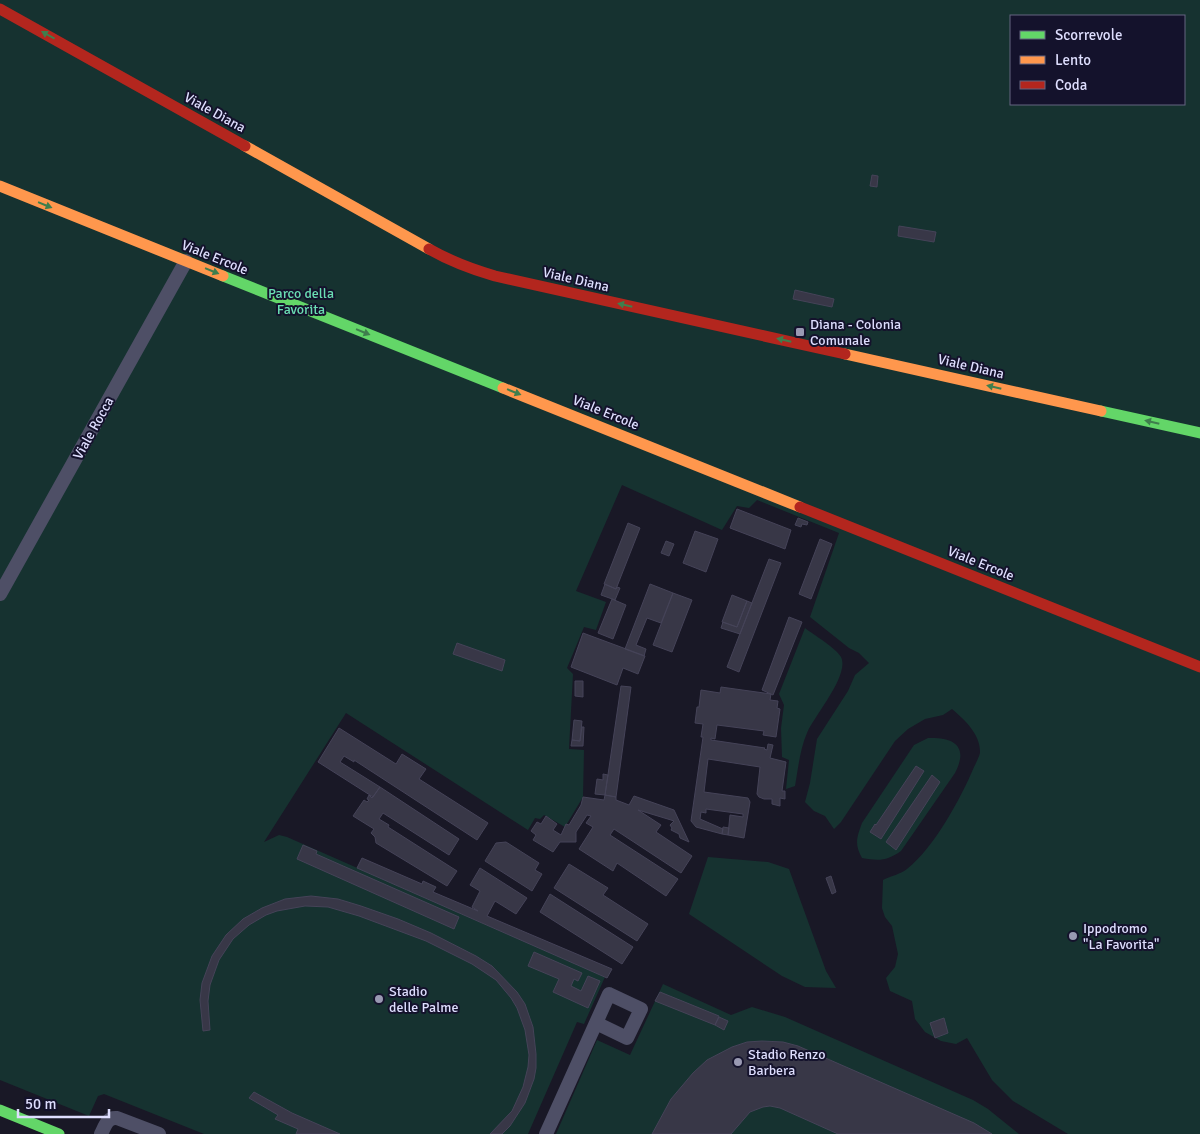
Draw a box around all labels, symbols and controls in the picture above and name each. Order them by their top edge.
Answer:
legend [1010,15,1185,105]
text: Scorrevole [1055,26,1122,44]
one-way arrow [40,31,55,39]
text: Lento [1055,51,1091,69]
text: Coda [1055,76,1087,94]
street label: Viale Diana [181,89,248,136]
one-way arrow [38,201,52,209]
street label: Viale Ercole [179,236,251,279]
street label: Viale Diana [541,264,611,295]
one-way arrow [205,268,219,276]
park label: Parco della Favorita [268,285,334,318]
one-way arrow [618,301,633,309]
place label: Diana - Colonia Comunale [810,316,901,349]
marker: Diana - Colonia Comunale [794,326,806,338]
one-way arrow [356,328,371,336]
one-way arrow [776,336,791,344]
street label: Viale Diana [936,351,1006,382]
one-way arrow [986,383,1001,391]
one-way arrow [507,388,522,396]
street label: Viale Ercole [570,391,642,434]
street label: Viale Rocca [69,394,118,462]
one-way arrow [1145,418,1160,426]
street label: Viale Ercole [945,542,1017,585]
place label: Ippodromo "La Favorita" [1083,920,1159,953]
marker: Ippodromo "La Favorita" [1067,930,1079,942]
place label: Stadio delle Palme [389,983,458,1016]
marker: Stadio delle Palme [373,993,385,1005]
place label: Stadio Renzo Barbera [748,1046,825,1079]
marker: Stadio Renzo Barbera [732,1056,744,1068]
scale bar [18,1086,109,1118]
text: 50 m [25,1095,56,1113]

